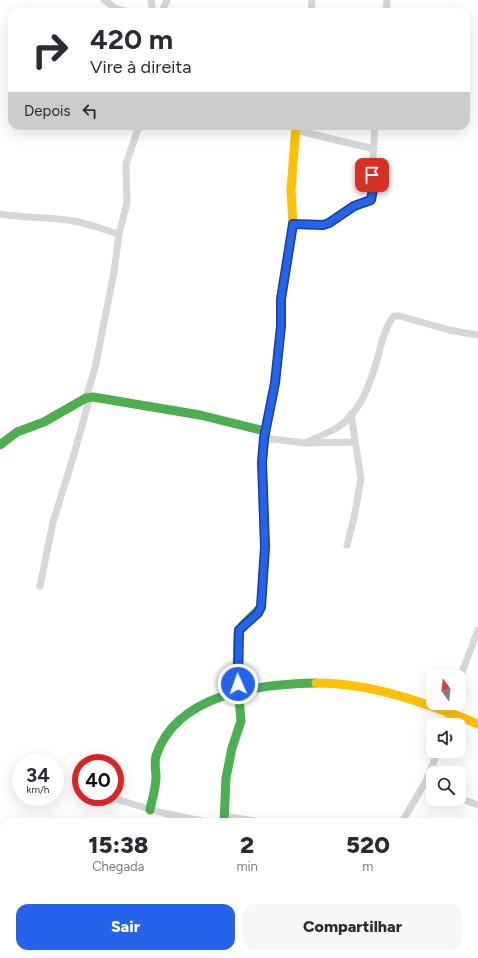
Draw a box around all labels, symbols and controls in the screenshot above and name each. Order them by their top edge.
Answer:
text: 420 m [90,22,173,56]
icon: right [24,24,76,76]
text: Vire à direita [90,56,191,78]
icon: left [79,100,101,122]
text: Depois [24,102,71,120]
pin [355,158,389,192]
icon: arrive [361,164,383,186]
position arrow [217,663,259,705]
north arrow [426,670,466,710]
map controls [426,670,466,806]
button: sound [426,718,466,758]
speed limit sign: 40 [72,754,124,806]
text: 34 [26,763,50,787]
button: search [426,766,466,806]
text: km/h [27,783,49,796]
text: 15:38 [88,830,148,859]
text: 2 [240,830,254,859]
text: 520 [346,830,390,859]
text: Chegada [92,859,144,874]
text: min [237,859,258,874]
text: m [362,859,373,874]
button: Sair [16,904,235,950]
button: Compartilhar [243,904,462,950]

